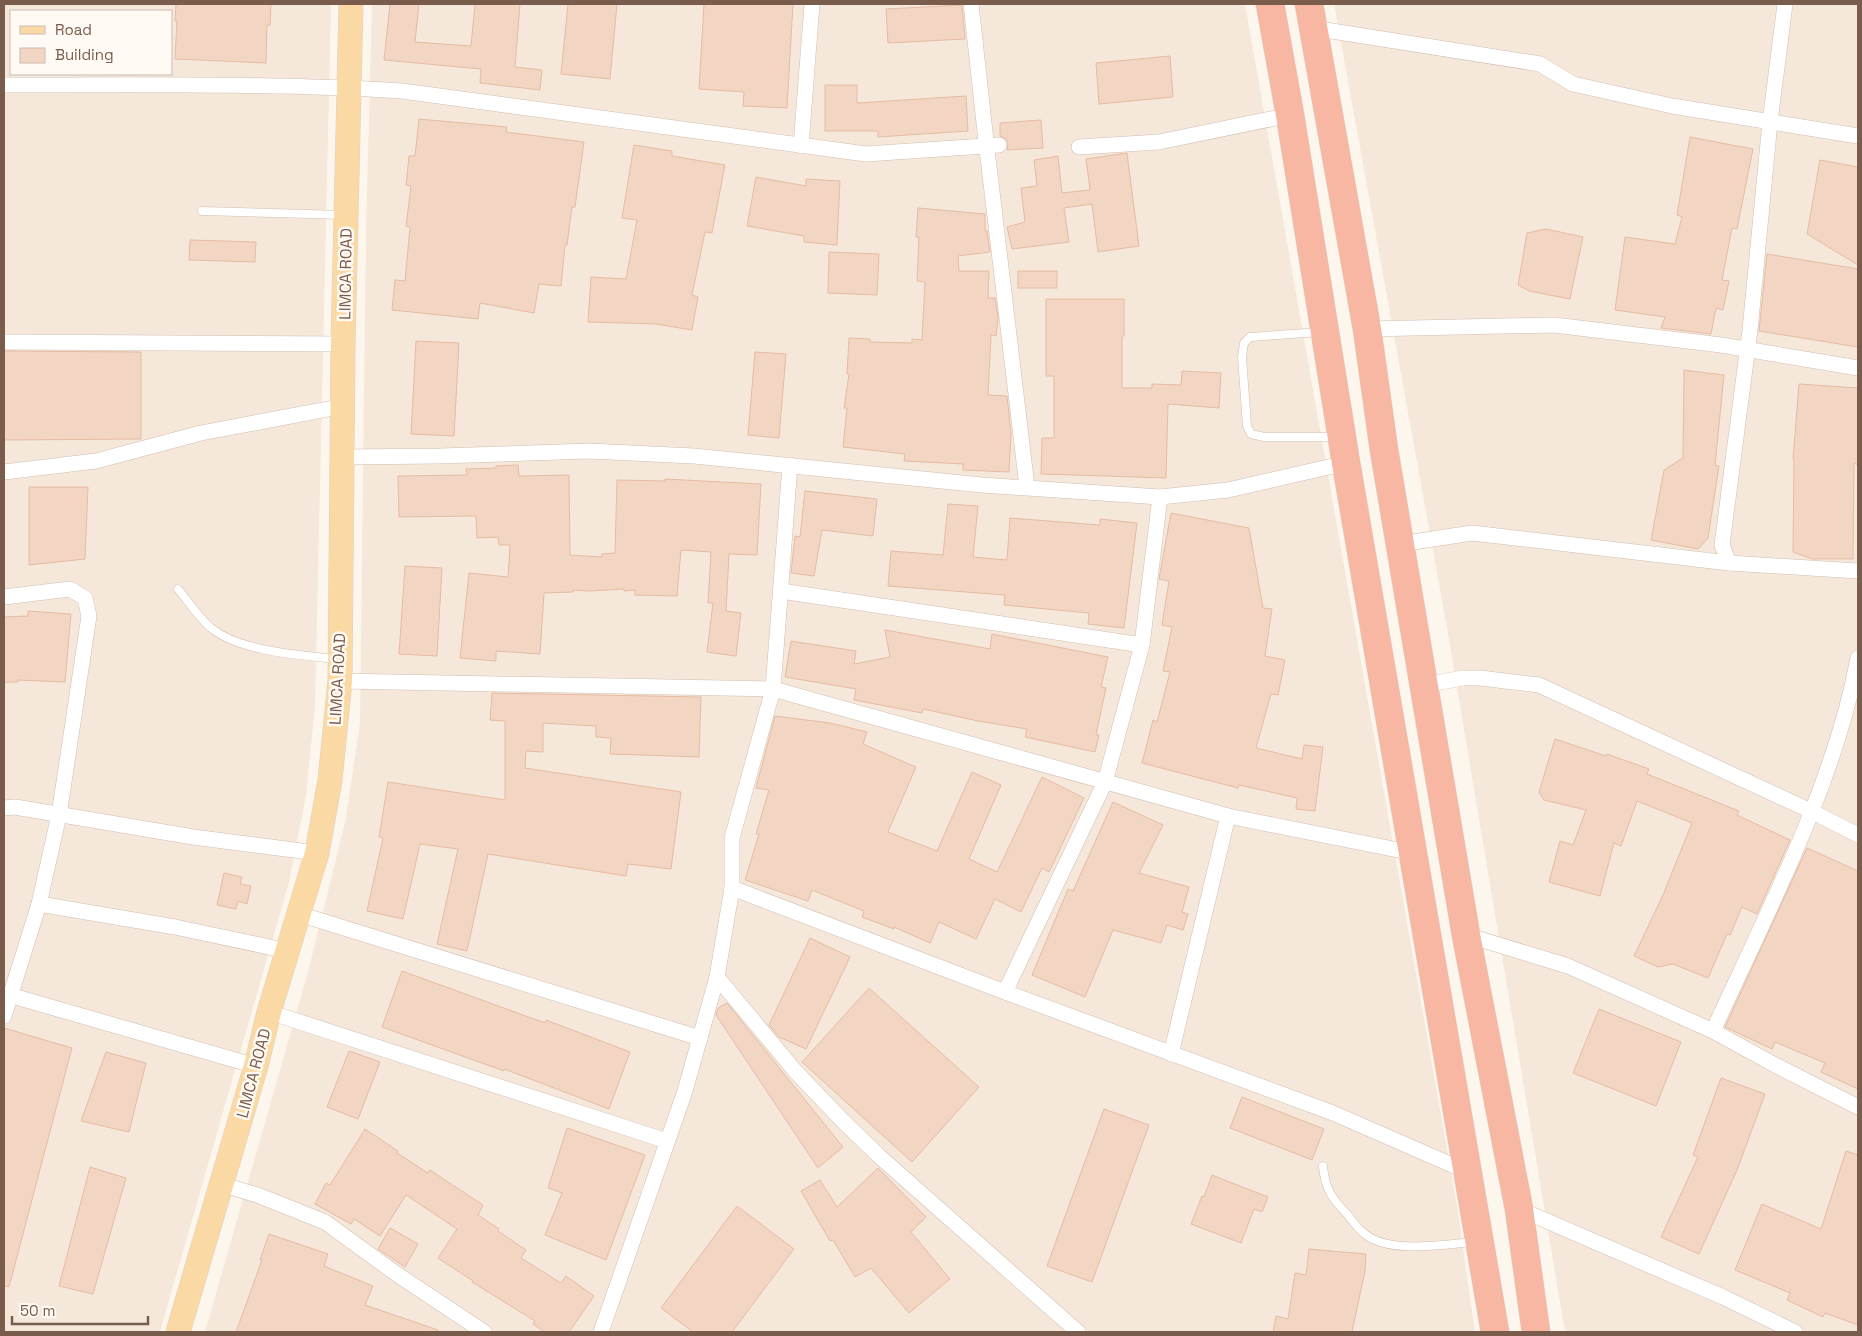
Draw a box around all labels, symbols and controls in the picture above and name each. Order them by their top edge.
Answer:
legend [10,10,172,75]
text: Road [55,20,92,39]
text: Building [55,45,114,64]
street label: LIMCA ROAD [334,228,357,320]
street label: LIMCA ROAD [325,633,350,725]
street label: LIMCA ROAD [231,1026,276,1120]
scale bar [12,1294,149,1326]
text: 50 m [20,1301,55,1320]

